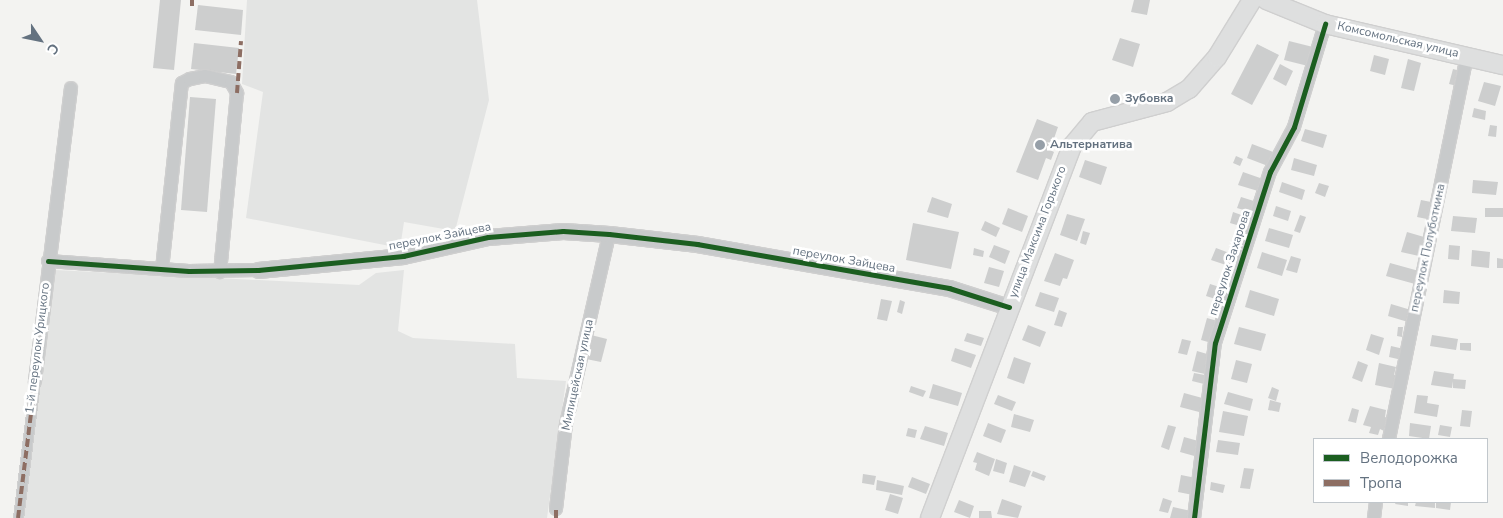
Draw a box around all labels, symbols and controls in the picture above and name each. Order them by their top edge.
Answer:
north arrow [15,15,65,65]
street label: Комсомольская улица [1336,19,1460,61]
text: С [42,39,63,58]
place label: Зубовка [1125,92,1174,106]
marker: Зубовка [1109,93,1121,105]
place label: Альтернатива [1050,138,1133,152]
marker: Альтернатива [1034,139,1046,151]
street label: улица Максима Горького [1006,164,1070,300]
street label: переулок Полуботкина [1407,183,1449,313]
street label: переулок Захарова [1206,208,1254,318]
street label: переулок Зайцева [388,220,492,254]
street label: переулок Зайцева [792,244,896,276]
street label: 1-й переулок Урицкого [23,282,53,414]
street label: Милицейская улица [559,318,597,432]
legend [1313,438,1488,503]
text: Велодорожка [1360,448,1458,468]
text: Тропа [1360,473,1402,493]

